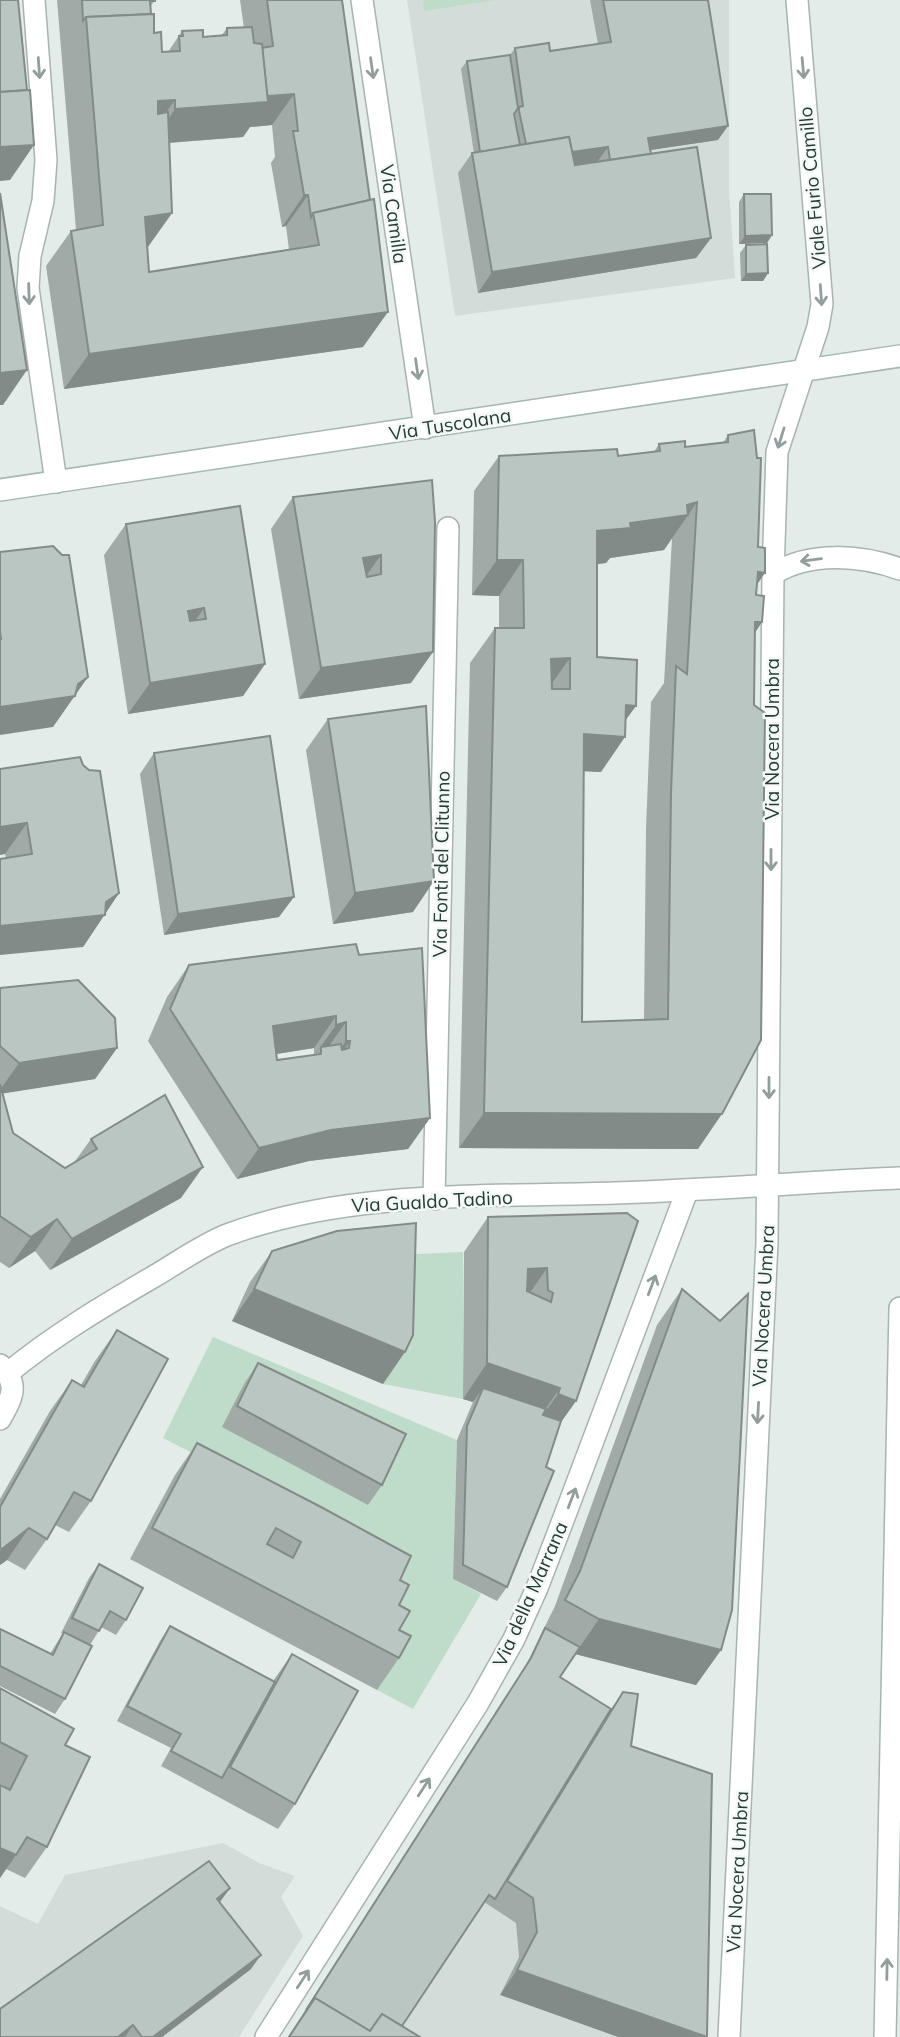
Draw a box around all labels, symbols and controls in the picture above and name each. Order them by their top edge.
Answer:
one-way arrow [33,56,46,79]
one-way arrow [366,56,379,78]
one-way arrow [796,56,809,79]
street label: Viale Furio Camillo [793,106,831,270]
street label: Via Camilla [375,163,413,265]
one-way arrow [22,282,35,305]
one-way arrow [815,283,828,306]
one-way arrow [410,357,423,380]
street label: Via Tuscolana [387,403,513,445]
one-way arrow [774,426,786,448]
one-way arrow [801,553,823,566]
street label: Via Nocera Umbra [760,658,784,820]
street label: Via Fonti del Clitunno [427,771,455,957]
one-way arrow [764,849,778,872]
one-way arrow [762,1076,776,1099]
street label: Via Gualdo Tadino [351,1185,513,1217]
street label: Via Nocera Umbra [747,1224,779,1388]
one-way arrow [646,1275,659,1297]
one-way arrow [752,1401,765,1424]
one-way arrow [567,1488,579,1510]
street label: Via della Marrana [487,1518,573,1670]
one-way arrow [417,1778,432,1797]
street label: Via Nocera Umbra [721,1790,753,1954]
one-way arrow [880,1958,894,1981]
one-way arrow [296,1970,310,1990]

